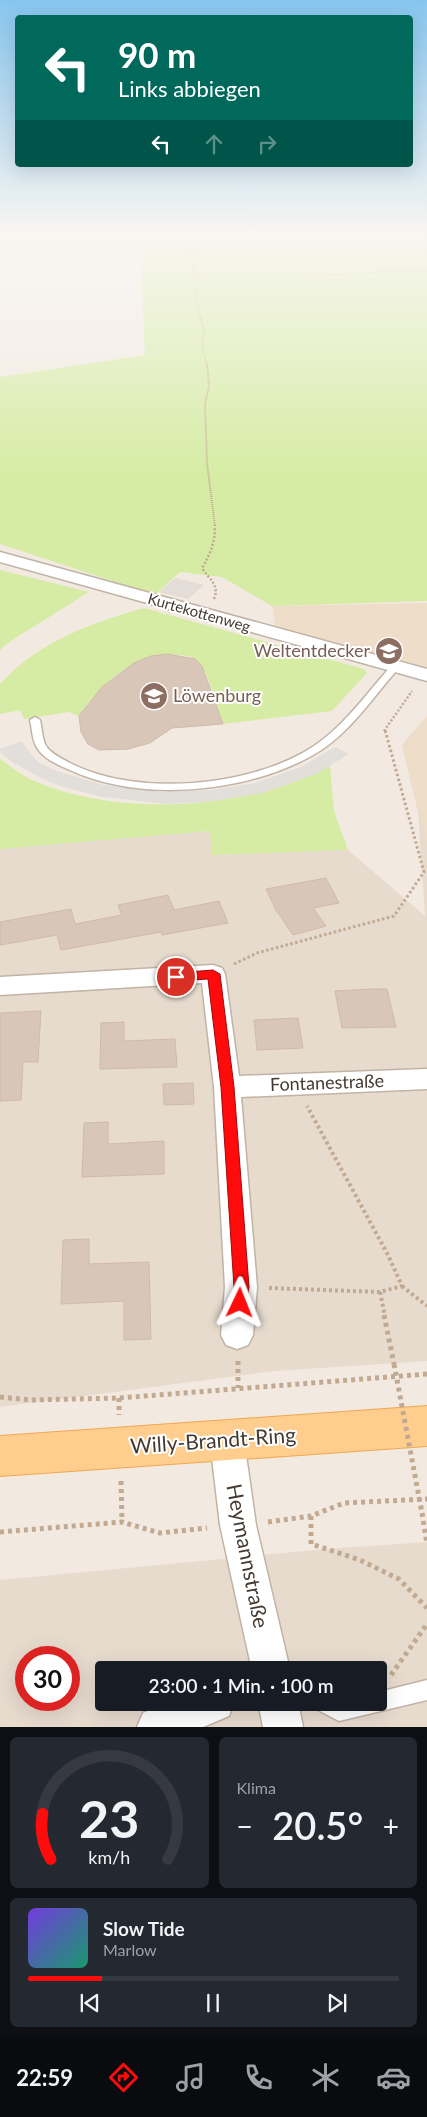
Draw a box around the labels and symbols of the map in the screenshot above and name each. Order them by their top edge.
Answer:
street label: Kurtekottenweg [146,589,253,635]
school or university icon: Weltentdecker [374,636,404,666]
place label: Weltentdecker [253,639,370,661]
school or university icon: Löwenburg [139,681,169,711]
place label: Löwenburg [173,684,261,706]
pin [155,956,197,998]
street label: Fontanestraße [270,1069,384,1095]
position arrow [213,1276,265,1328]
street label: Willy-Brandt-Ring [129,1421,297,1458]
street label: Heymannstraße [222,1482,275,1630]
speed limit sign: 30 [15,1646,80,1711]

